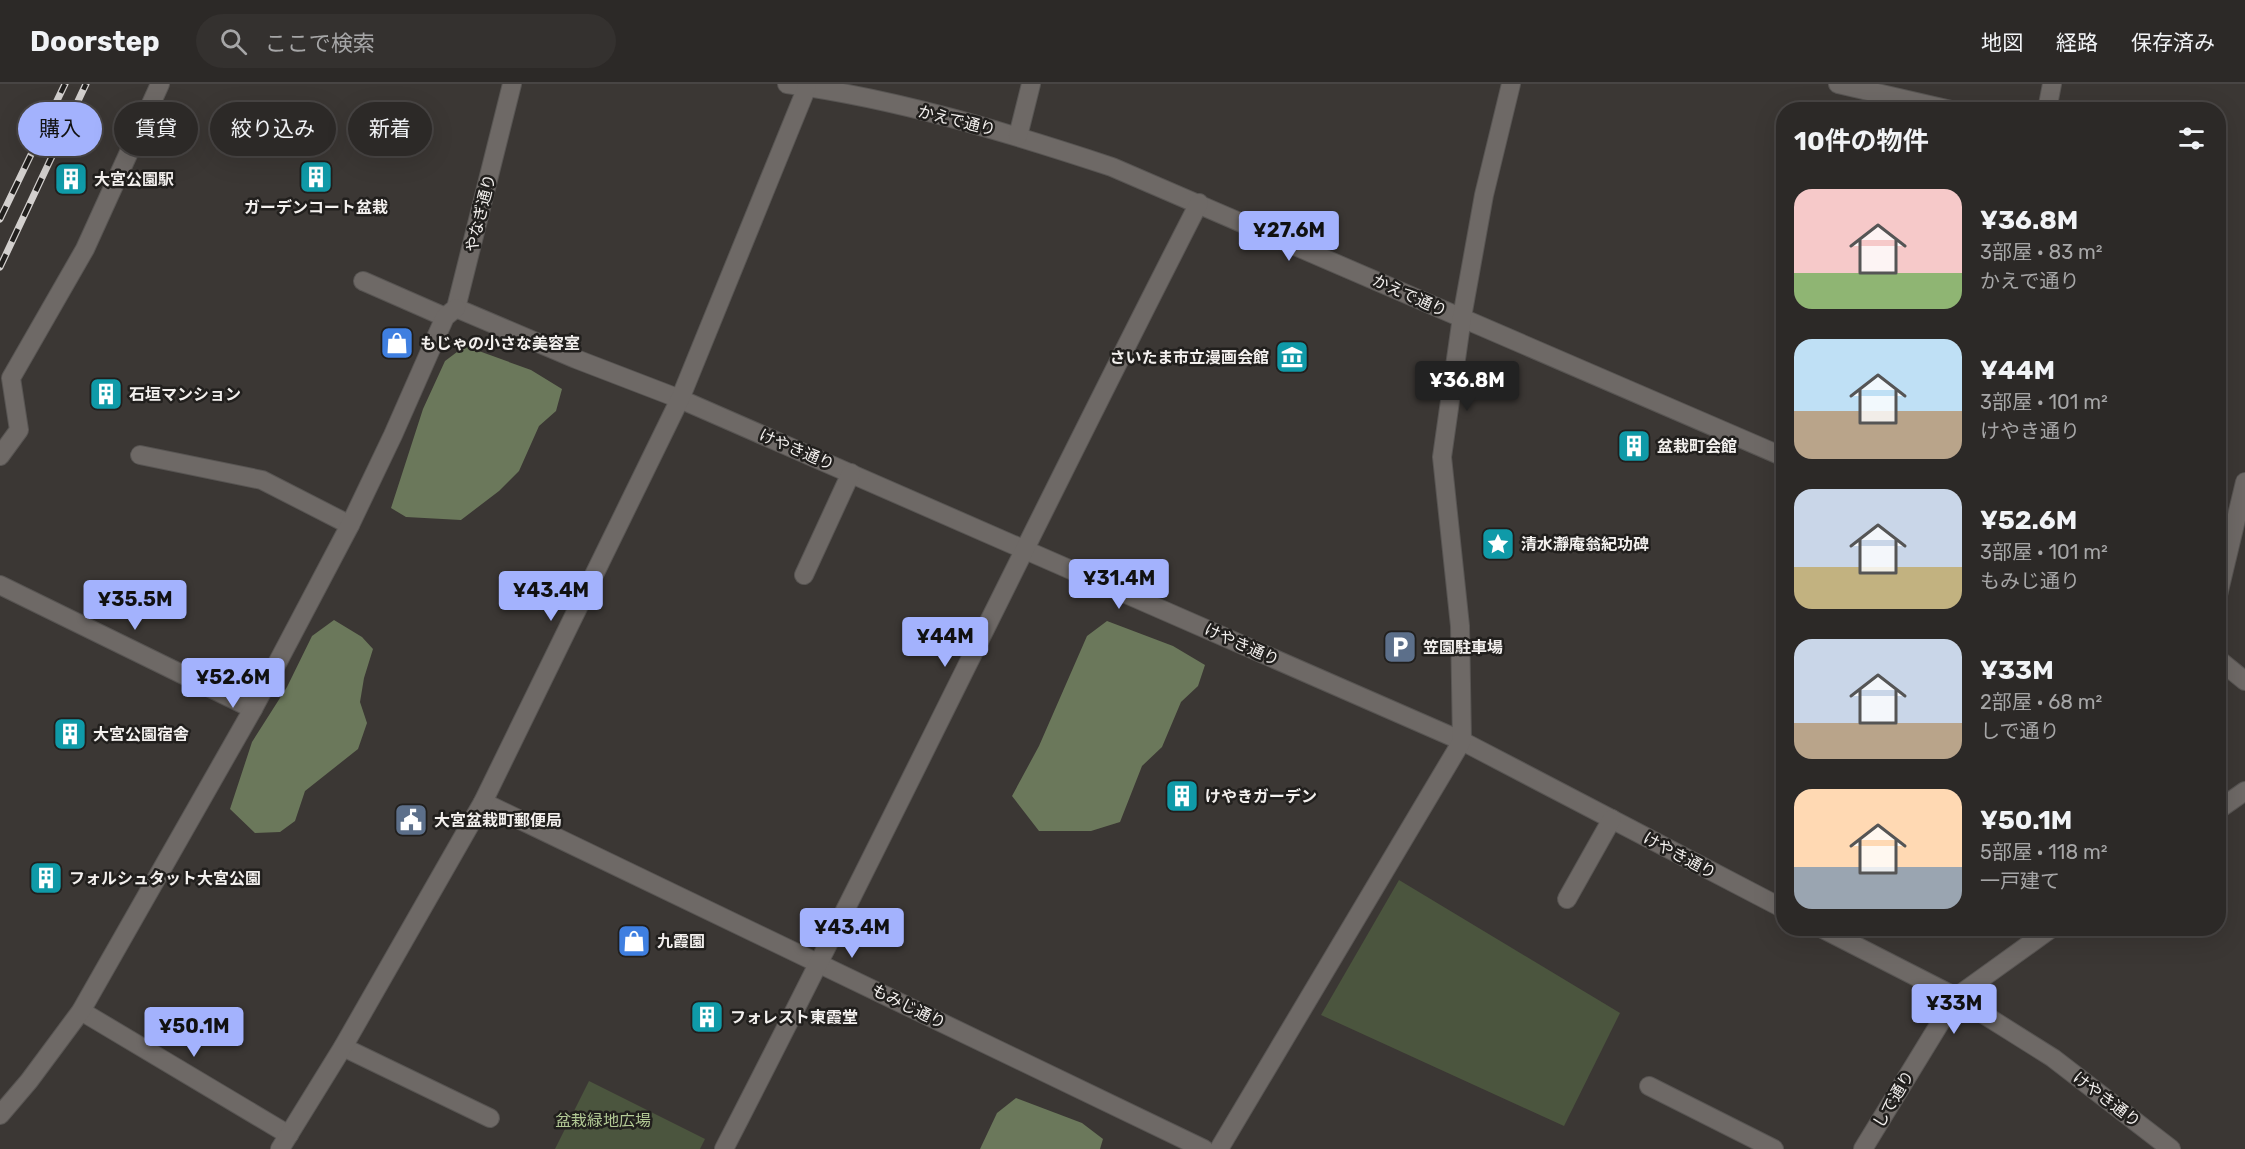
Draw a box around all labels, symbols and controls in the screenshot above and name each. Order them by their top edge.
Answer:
search box [196,14,616,68]
text: Doorstep [30,25,160,58]
icon: search [217,25,250,58]
text: ここで検索 [265,30,375,57]
text: 地図 [1981,30,2023,55]
text: 経路 [2056,30,2098,55]
text: 保存済み [2131,30,2215,55]
chip: 購入 [18,102,102,156]
chip: 賃貸 [114,102,198,156]
chip: 絞り込み [210,102,336,156]
chip: 新着 [348,102,432,156]
street label: かえで通り [916,102,998,139]
icon: filters [2175,122,2208,155]
text: 10件の物件 [1794,126,1929,157]
building icon: ガーデンコート盆栽 [298,159,334,195]
building icon: 大宮公園駅 [53,161,89,197]
place label: 大宮公園駅 [94,170,174,189]
street label: やなぎ通り [462,172,499,254]
place label: ガーデンコート盆栽 [244,198,388,217]
text: ¥36.8M [1980,205,2078,236]
pin: ¥27.6M [1240,211,1338,262]
icon: home [1842,213,1914,285]
text: ¥27.6M [1253,218,1325,242]
text: 3部屋 · 83 m² [1980,240,2103,264]
text: かえで通り [1980,269,2079,293]
street label: かえで通り [1370,271,1450,320]
shop icon: もじゃの小さな美容室 [379,325,415,361]
place label: もじゃの小さな美容室 [420,334,580,353]
museum icon: さいたま市立漫画会館 [1274,339,1310,375]
place label: さいたま市立漫画会館 [1109,348,1269,367]
text: ¥44M [1980,355,2055,386]
pin: ¥36.8M [1418,361,1516,412]
icon: home [1842,363,1914,435]
text: ¥36.8M [1429,368,1505,392]
building icon: 石垣マンション [88,376,124,412]
place label: 石垣マンション [129,385,241,404]
text: 3部屋 · 101 m² [1980,390,2108,414]
text: けやき通り [1980,419,2080,443]
street label: けやき通り [756,425,837,474]
building icon: 盆栽町会館 [1616,428,1652,464]
place label: 盆栽町会館 [1657,437,1737,456]
text: ¥52.6M [1980,505,2077,536]
icon: home [1842,513,1914,585]
place icon: 清水瀞庵翁紀功碑 [1480,526,1516,562]
place label: 清水瀞庵翁紀功碑 [1521,535,1649,554]
text: 3部屋 · 101 m² [1980,540,2108,564]
pin: ¥31.4M [1070,559,1168,610]
text: ¥31.4M [1083,566,1155,590]
text: もみじ通り [1980,569,2080,593]
pin: ¥43.4M [502,571,600,622]
text: ¥43.4M [513,578,589,602]
pin: ¥35.5M [86,580,184,631]
text: ¥35.5M [98,587,172,611]
pin: ¥44M [909,617,981,668]
street label: けやき通り [1201,620,1282,669]
text: ¥44M [916,624,974,648]
parking icon: 笠園駐車場 [1382,629,1418,665]
place label: 笠園駐車場 [1423,638,1503,657]
text: ¥33M [1980,655,2054,686]
pin: ¥52.6M [184,658,282,709]
icon: home [1842,663,1914,735]
text: ¥52.6M [196,665,270,689]
text: 2部屋 · 68 m² [1980,690,2102,714]
building icon: 大宮公園宿舎 [52,716,88,752]
text: しで通り [1980,719,2059,743]
place label: 大宮公園宿舎 [93,725,189,744]
building icon: けやきガーデン [1164,778,1200,814]
place label: けやきガーデン [1205,787,1317,806]
public building icon: 大宮盆栽町郵便局 [393,802,429,838]
text: ¥50.1M [1980,805,2072,836]
place label: 大宮盆栽町郵便局 [434,811,562,830]
icon: home [1842,813,1914,885]
street label: けやき通り [1640,828,1720,883]
text: 5部屋 · 118 m² [1980,840,2108,864]
building icon: フォルシュタット大宮公園 [28,860,64,896]
place label: フォルシュタット大宮公園 [69,869,261,888]
text: 一戸建て [1980,869,2060,893]
pin: ¥43.4M [803,908,901,959]
text: ¥43.4M [814,915,890,939]
shop icon: 九霞園 [616,923,652,959]
place label: 九霞園 [657,932,705,951]
street label: もみじ通り [869,980,949,1033]
pin: ¥33M [1918,984,1990,1035]
text: ¥33M [1926,991,1982,1015]
building icon: フォレスト東霞堂 [689,999,725,1035]
pin: ¥50.1M [145,1007,243,1058]
place label: フォレスト東霞堂 [730,1008,858,1027]
text: ¥50.1M [158,1014,230,1038]
street label: しで通り [1869,1067,1918,1131]
street label: けやき通り [2069,1068,2144,1131]
park label: 盆栽緑地広場 [555,1111,651,1130]

